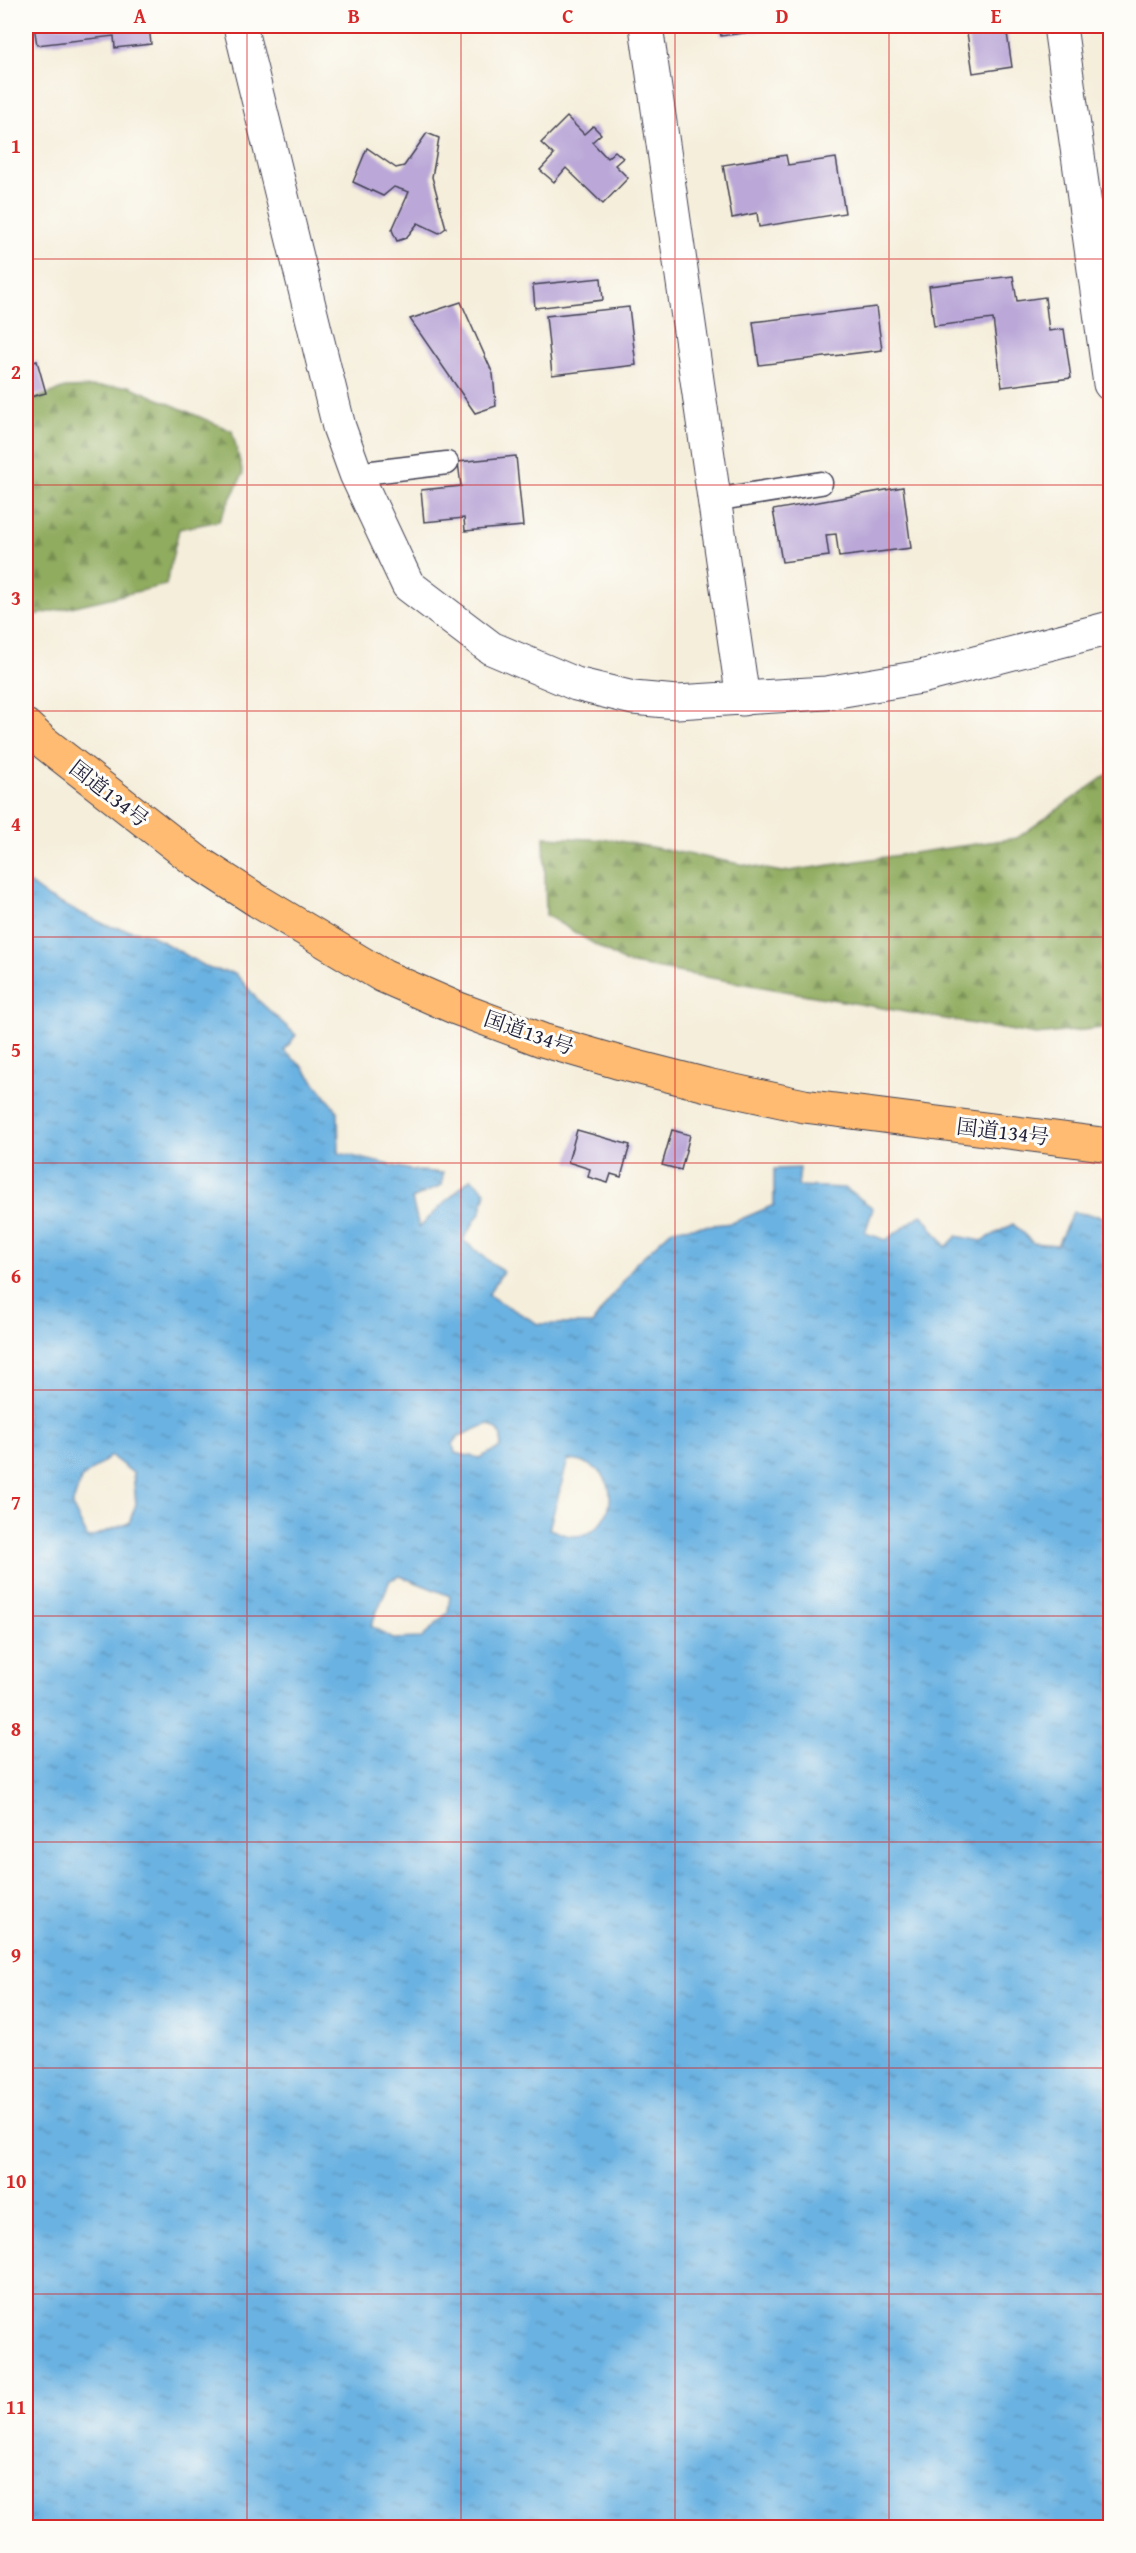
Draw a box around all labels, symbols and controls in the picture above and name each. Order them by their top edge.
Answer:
text: A [134,1,147,30]
text: B [348,1,360,30]
text: C [562,1,574,30]
text: D [775,1,789,30]
text: E [991,1,1002,30]
text: 1 [11,131,21,160]
text: 2 [11,357,21,386]
text: 3 [11,583,21,612]
street label: 国道134号 [63,753,156,835]
text: 4 [11,809,21,838]
street label: 国道134号 [480,1003,578,1062]
text: 5 [11,1035,21,1064]
street label: 国道134号 [955,1110,1051,1153]
text: 6 [11,1261,21,1290]
text: 7 [11,1487,21,1516]
text: 8 [11,1714,21,1743]
text: 9 [11,1940,21,1969]
text: 10 [6,2166,26,2195]
text: 11 [6,2392,26,2421]

